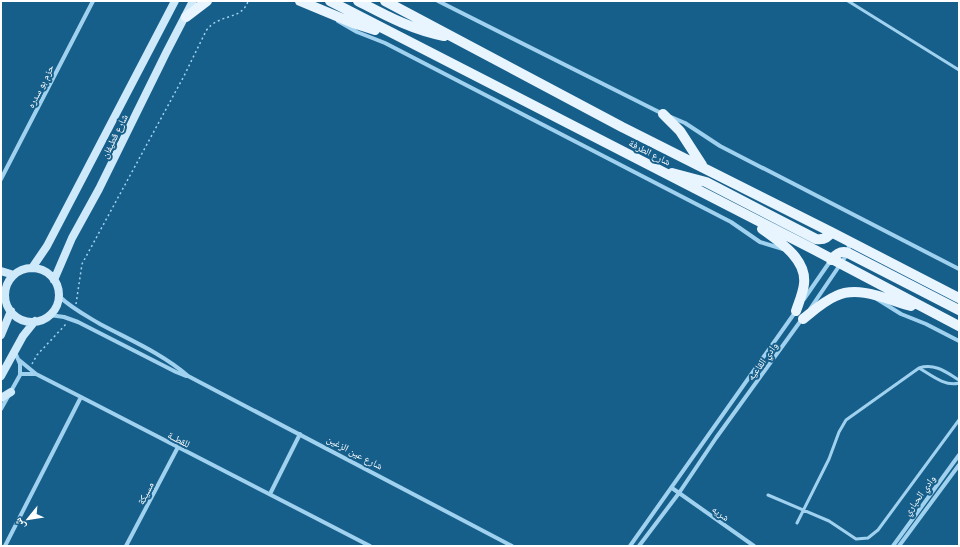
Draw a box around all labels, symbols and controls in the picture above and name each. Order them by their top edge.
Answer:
street label: حزم بو سدره [24,62,58,111]
street label: شارع قطيفان [98,112,131,161]
street label: شارع الطرفة [627,136,673,169]
street label: وادي القاعيه [744,339,782,384]
street label: للقطــة [165,428,192,451]
street label: شارع عين الزغين [325,432,385,473]
street label: وادي الحباري [900,472,940,519]
street label: مسيكة [134,479,157,507]
north arrow [8,499,48,539]
street label: شريه [709,503,732,524]
text: ش [11,515,29,532]

